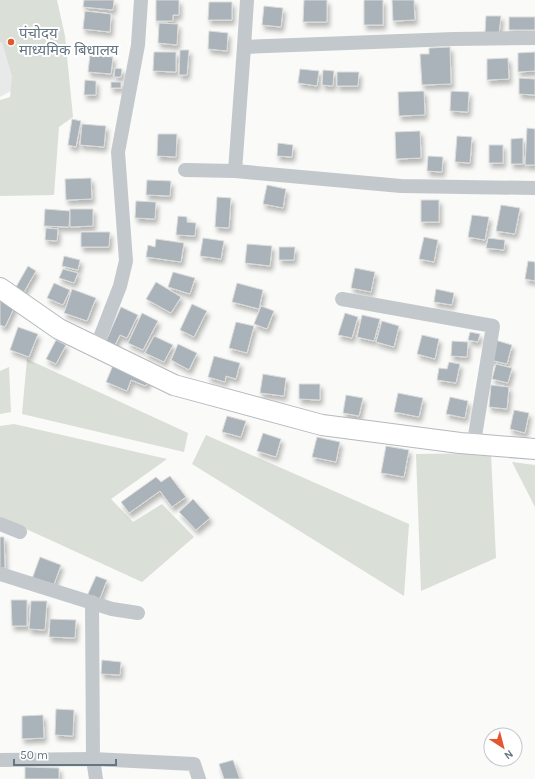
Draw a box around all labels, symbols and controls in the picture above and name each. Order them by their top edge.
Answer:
place label: पंचोदय माध्यमिक बिधालय [19,24,119,59]
marker: पंचोदय माध्यमिक बिधालय [6,37,16,47]
north arrow [483,727,523,767]
scale bar [14,741,116,767]
text: N [502,747,516,762]
text: 50 m [20,748,48,762]

